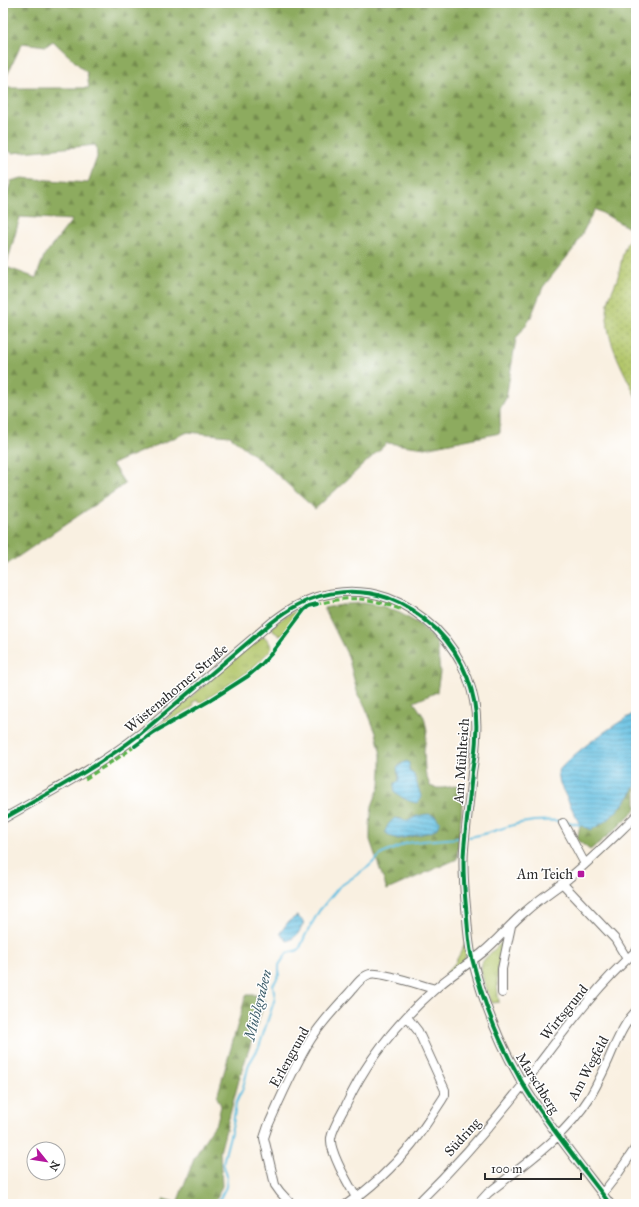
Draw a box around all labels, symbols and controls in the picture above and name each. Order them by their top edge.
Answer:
street label: Wüstenahorner Straße [121,640,231,736]
street label: Am Mühlteich [450,717,473,805]
place label: Am Teich [516,866,573,883]
marker: Am Teich [576,869,586,879]
water label: Mühlgraben [240,968,276,1044]
street label: Wirtsgrund [537,981,592,1043]
street label: Erlengrund [266,1024,313,1090]
street label: Am Wegfeld [564,1033,612,1104]
street label: Marschberg [512,1050,563,1117]
street label: Südring [441,1114,484,1160]
north arrow [26,1141,66,1181]
scale bar [485,1155,581,1181]
text: N [46,1158,62,1174]
text: 100 m [491,1162,522,1176]

